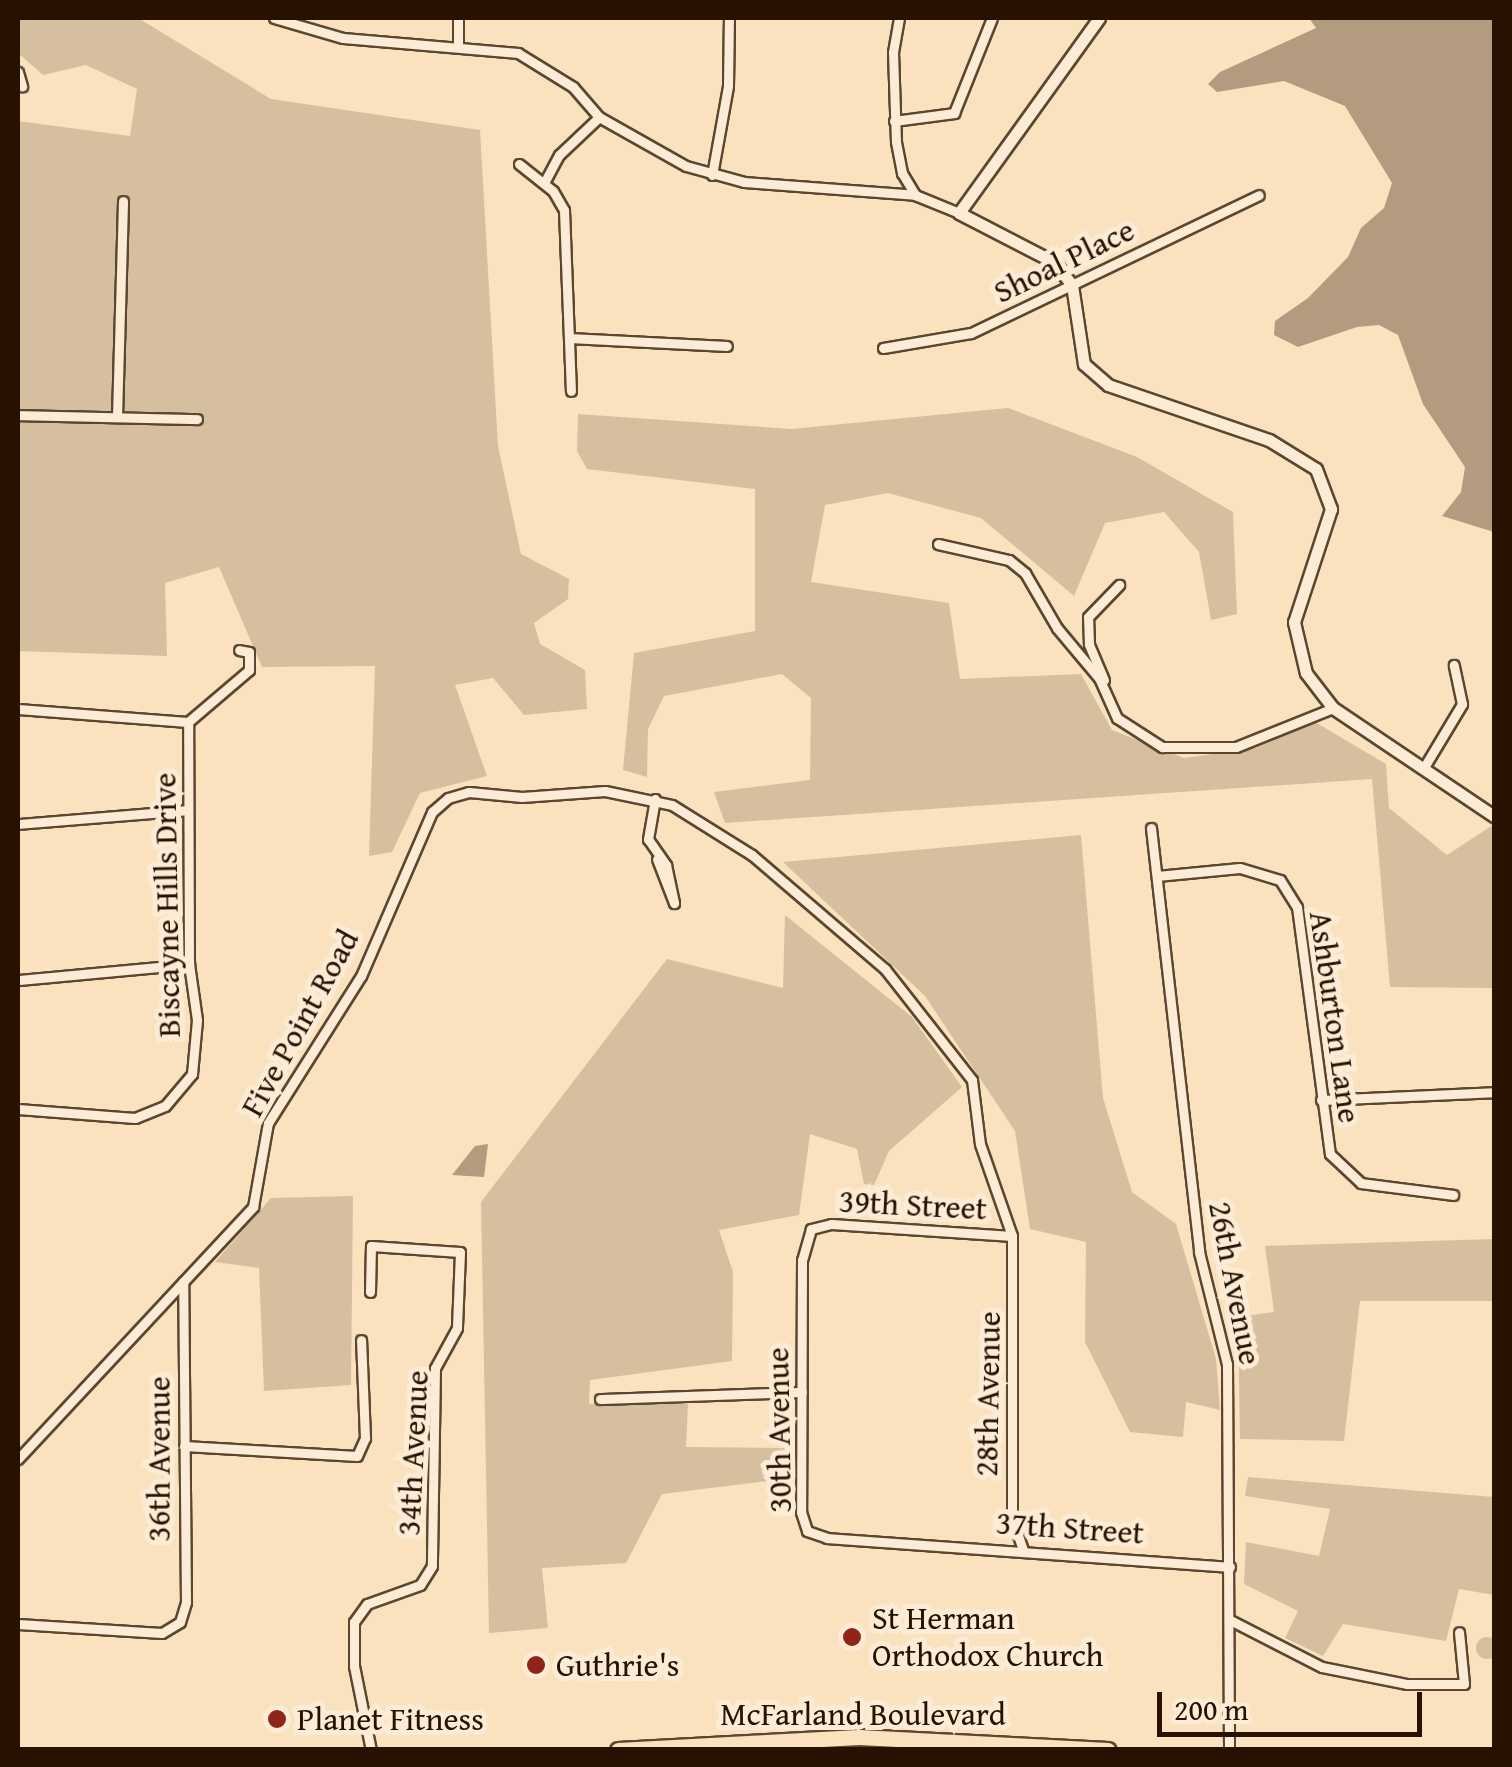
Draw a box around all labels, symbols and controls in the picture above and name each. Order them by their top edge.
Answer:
street label: Shoal Place [987,211,1141,311]
street label: Biscayne Hills Drive [145,772,189,1038]
street label: Ashburton Lane [1301,909,1369,1125]
street label: Five Point Road [233,923,367,1123]
street label: 39th Street [838,1182,988,1228]
street label: 26th Avenue [1200,1198,1270,1368]
street label: 28th Avenue [967,1311,1009,1477]
street label: 30th Avenue [758,1347,800,1513]
street label: 34th Avenue [389,1369,437,1537]
street label: 36th Avenue [140,1376,178,1542]
street label: 37th Street [995,1504,1145,1552]
place label: St Herman Orthodox Church [872,1600,1103,1675]
marker: St Herman Orthodox Church [841,1626,863,1648]
place label: Guthrie's [556,1646,680,1684]
marker: Guthrie's [525,1654,547,1676]
scale bar [1162,1672,1427,1734]
text: 200 m [1174,1687,1248,1731]
street label: McFarland Boulevard [720,1695,1006,1733]
place label: Planet Fitness [297,1700,484,1738]
marker: Planet Fitness [266,1708,288,1730]

